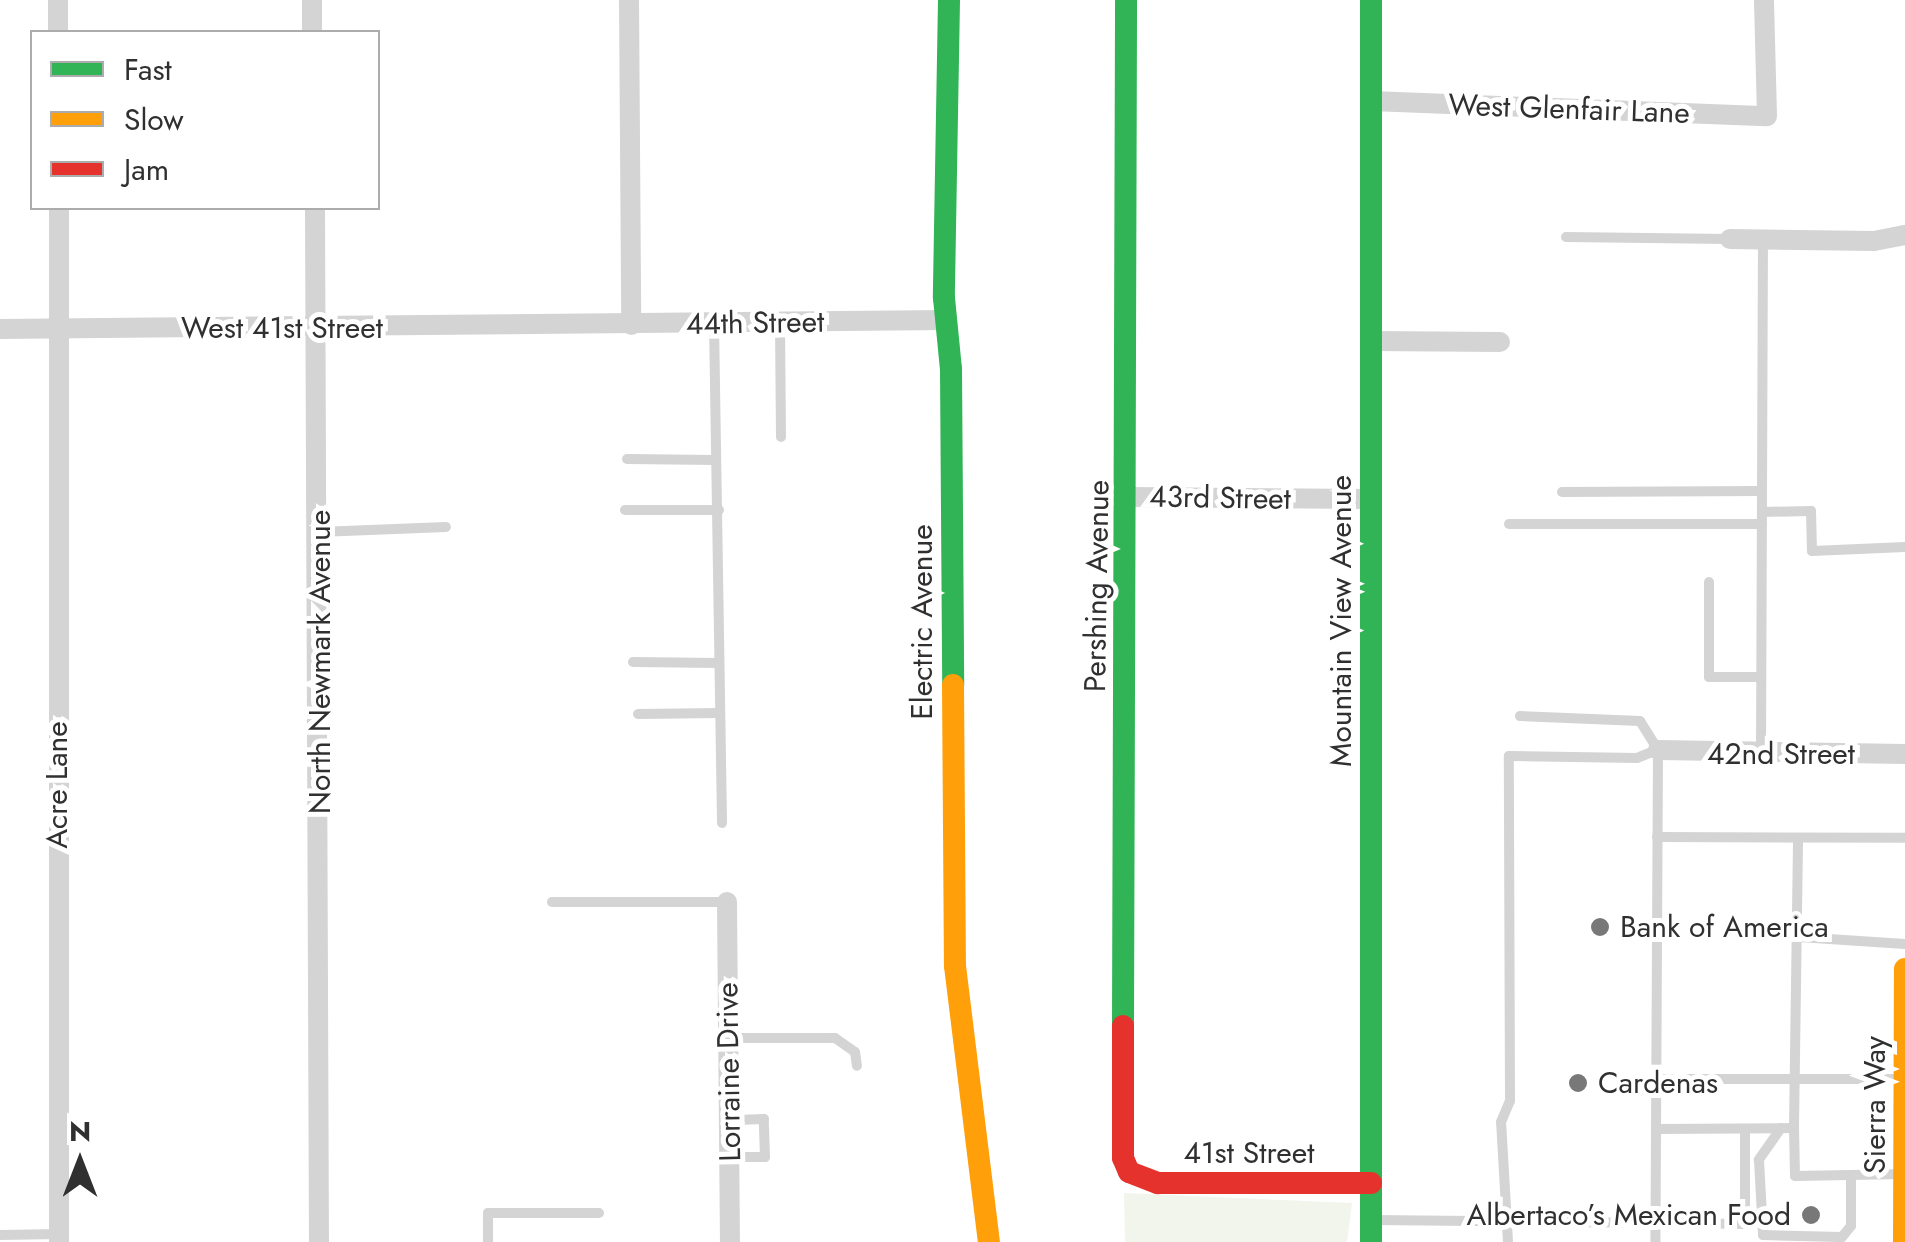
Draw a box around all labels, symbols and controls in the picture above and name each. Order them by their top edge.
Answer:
legend [30,30,380,210]
text: Fast [124,48,172,91]
street label: West Glenfair Lane [1448,87,1690,131]
text: Slow [124,98,184,141]
text: Jam [124,148,169,191]
street label: 44th Street [685,304,825,342]
street label: West 41st Street [181,310,383,346]
street label: Mountain View Avenue [1323,475,1359,767]
street label: 43rd Street [1149,479,1291,517]
street label: Pershing Avenue [1077,480,1117,692]
street label: North Newmark Avenue [302,510,338,814]
street label: Electric Avenue [904,524,940,720]
street label: Acre Lane [39,721,75,849]
street label: 42nd Street [1707,736,1855,772]
place label: Bank of America [1620,909,1829,945]
marker: Bank of America [1589,916,1611,938]
street label: Lorraine Drive [709,982,749,1162]
street label: Sierra Way [1857,1036,1893,1174]
place label: Cardenas [1598,1065,1718,1101]
marker: Cardenas [1567,1072,1589,1094]
text: N [69,1111,91,1152]
north arrow [30,1112,130,1212]
street label: 41st Street [1184,1135,1314,1171]
place label: Albertaco’s Mexican Food [1466,1197,1791,1233]
marker: Albertaco’s Mexican Food [1800,1204,1822,1226]

